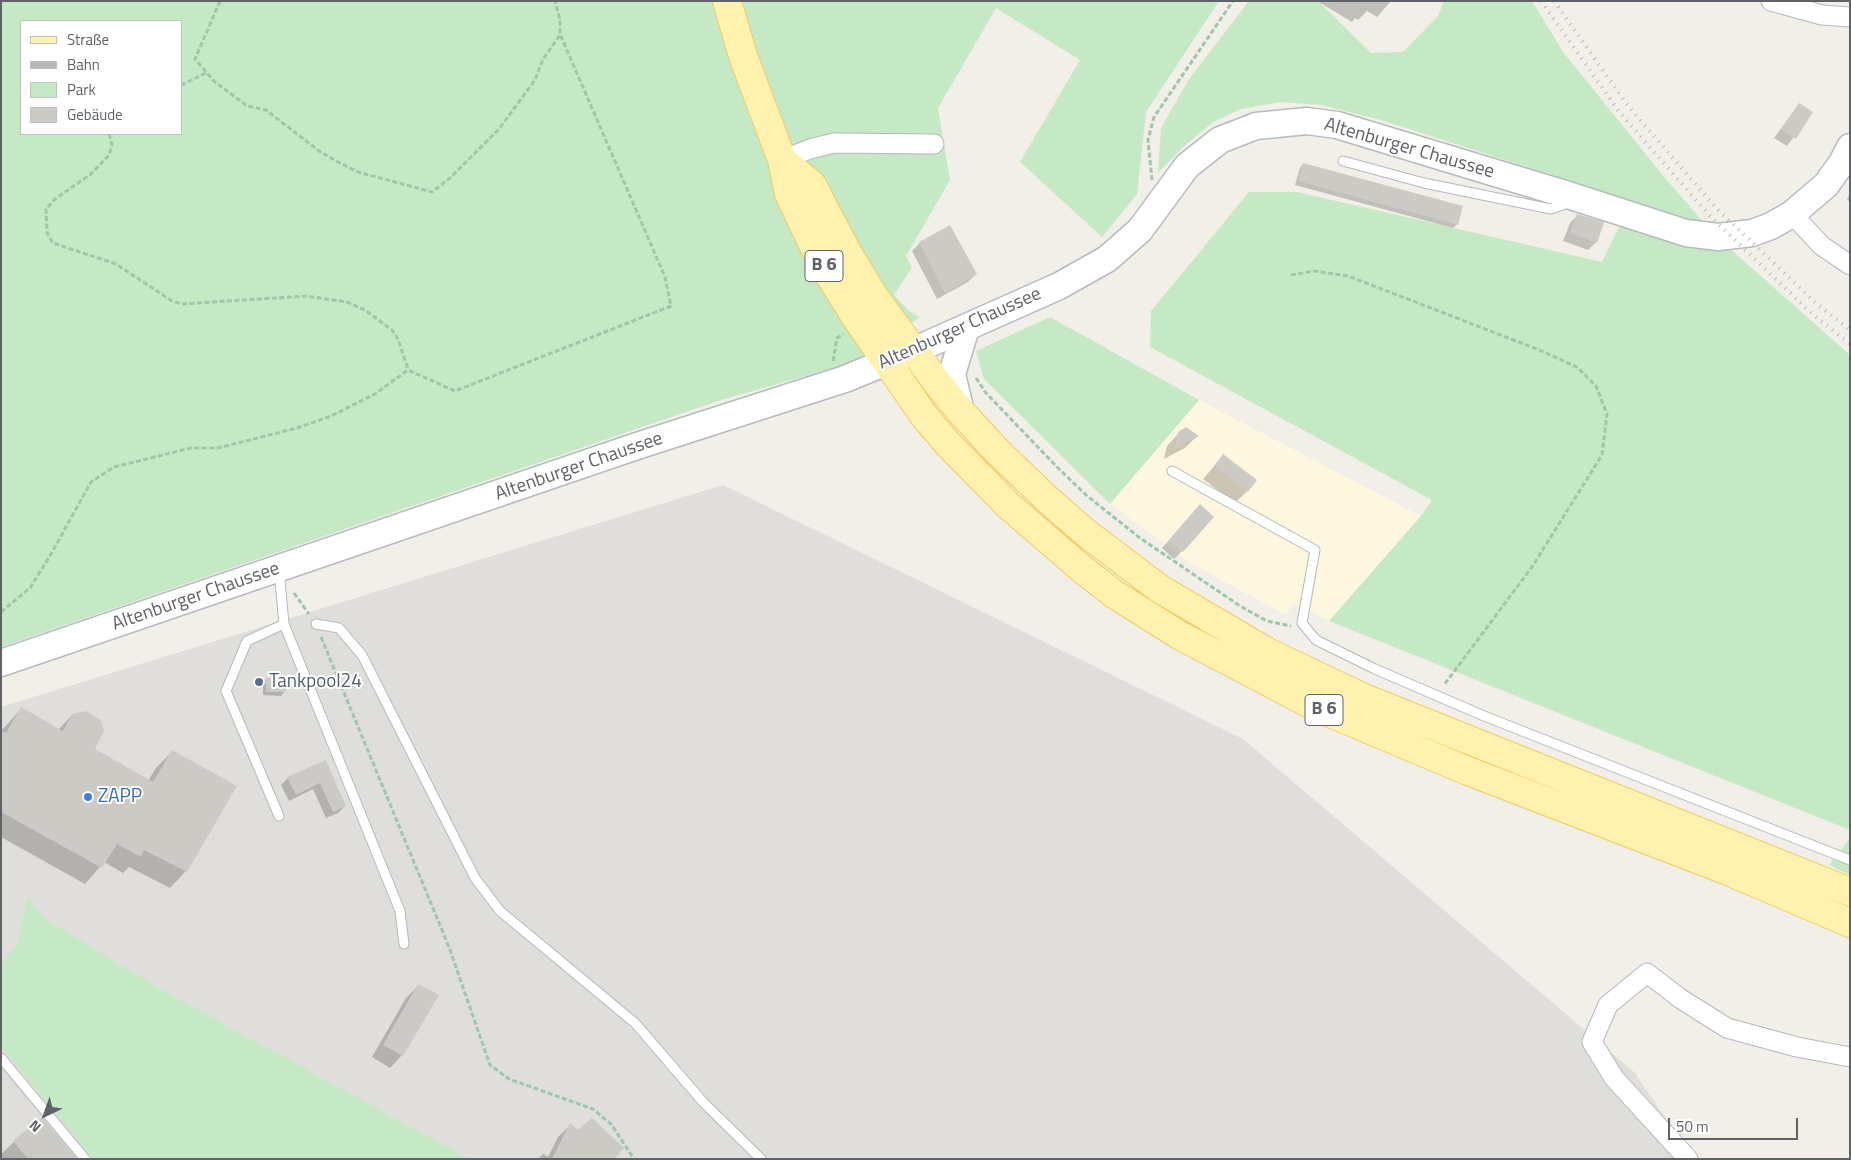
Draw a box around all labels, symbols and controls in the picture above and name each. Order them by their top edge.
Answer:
legend [20,20,182,135]
text: Straße [67,28,109,51]
text: Bahn [67,53,100,76]
text: Park [67,78,96,101]
text: Gebäude [67,103,123,126]
street label: Altenburger Chaussee [1321,114,1497,184]
road number: B 6 [805,250,843,282]
street label: Altenburger Chaussee [875,283,1045,375]
street label: Altenburger Chaussee [492,428,666,506]
street label: Altenburger Chaussee [109,558,283,636]
place label: Tankpool24 [269,671,362,693]
marker: Tankpool24 [253,676,265,688]
road number: B 6 [1305,694,1343,726]
place label: ZAPP [98,786,142,808]
marker: ZAPP [82,791,94,803]
north arrow [20,1090,70,1140]
scale bar [1671,1108,1801,1140]
text: N [24,1115,45,1138]
text: 50 m [1676,1115,1709,1138]

